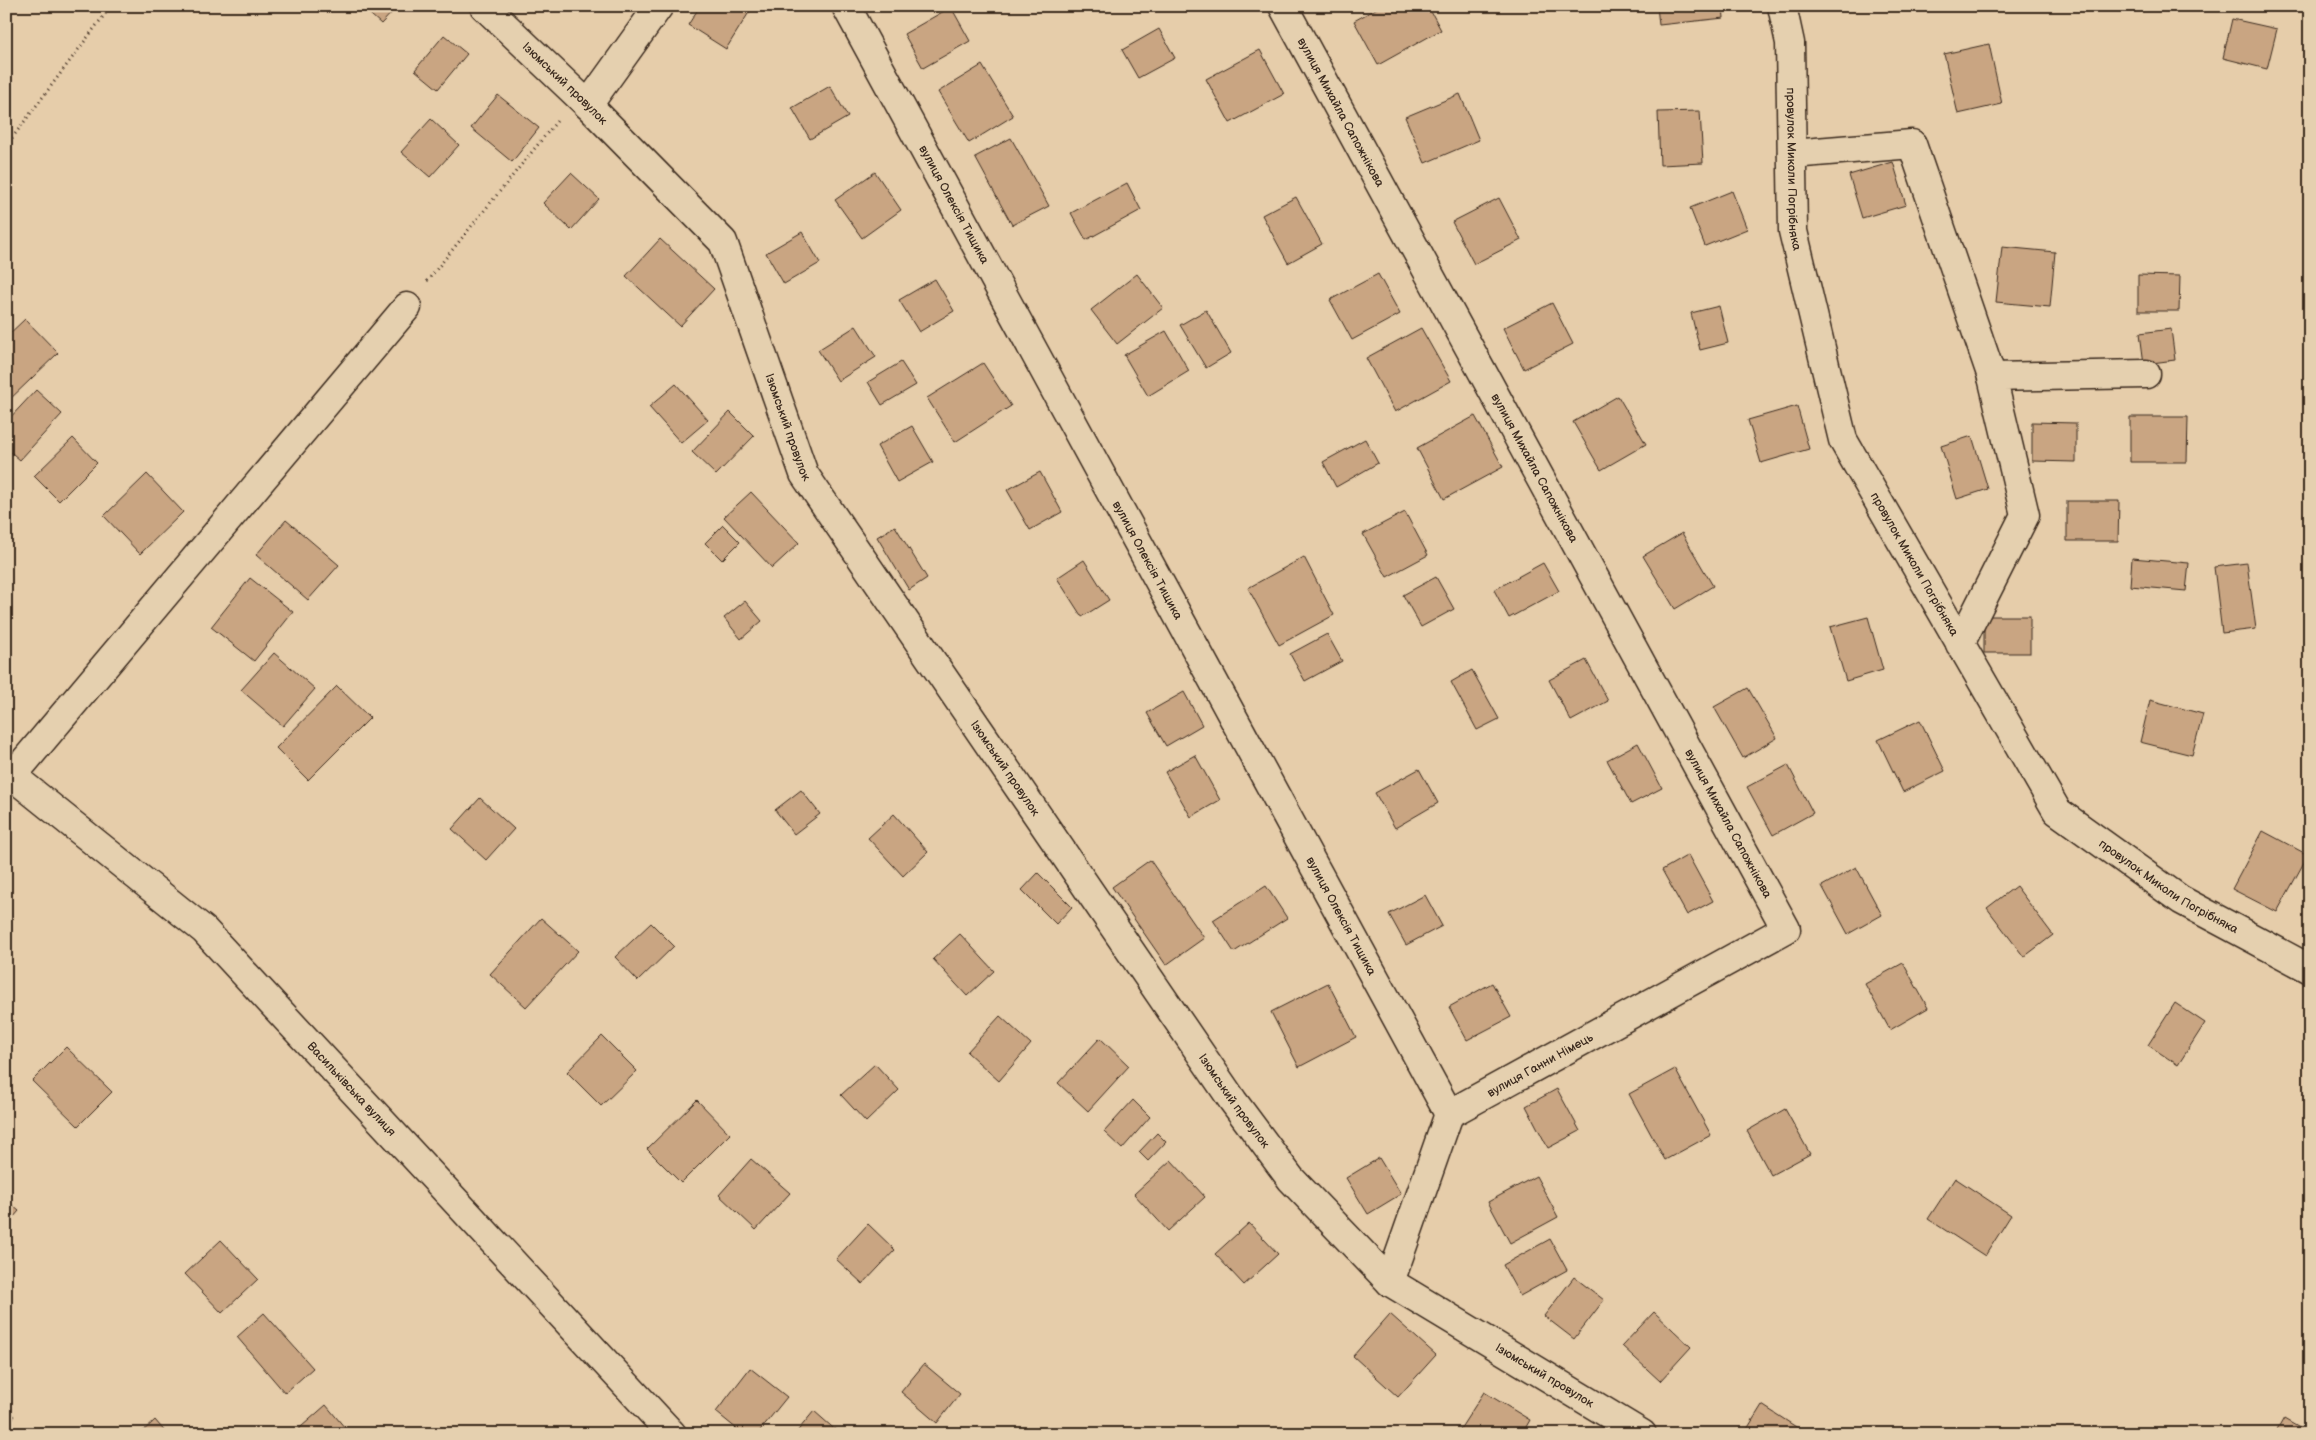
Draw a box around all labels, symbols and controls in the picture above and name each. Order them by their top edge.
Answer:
street label: вулиця Михайла Сапожнікова [1294,35,1387,190]
street label: Ізюмський провулок [519,39,611,129]
street label: провулок Миколи Погрібняка [1783,87,1804,252]
street label: вулиця Олексія Тищика [915,143,992,267]
street label: Ізюмський провулок [762,372,814,484]
street label: вулиця Михайла Сапожнікова [1488,391,1581,545]
street label: провулок Миколи Погрібняка [1867,490,1961,639]
street label: вулиця Олексія Тищика [1109,498,1186,622]
street label: Ізюмський провулок [967,718,1043,820]
street label: вулиця Михайла Сапожнікова [1681,746,1775,901]
street label: провулок Миколи Погрібняка [2096,836,2241,937]
street label: вулиця Олексія Тищика [1302,854,1379,978]
street label: вулиця Ганни Німець [1485,1030,1596,1101]
street label: Васильківська вулиця [304,1039,399,1140]
street label: Ізюмський провулок [1195,1051,1273,1152]
street label: Ізюмський провулок [1492,1340,1597,1411]

